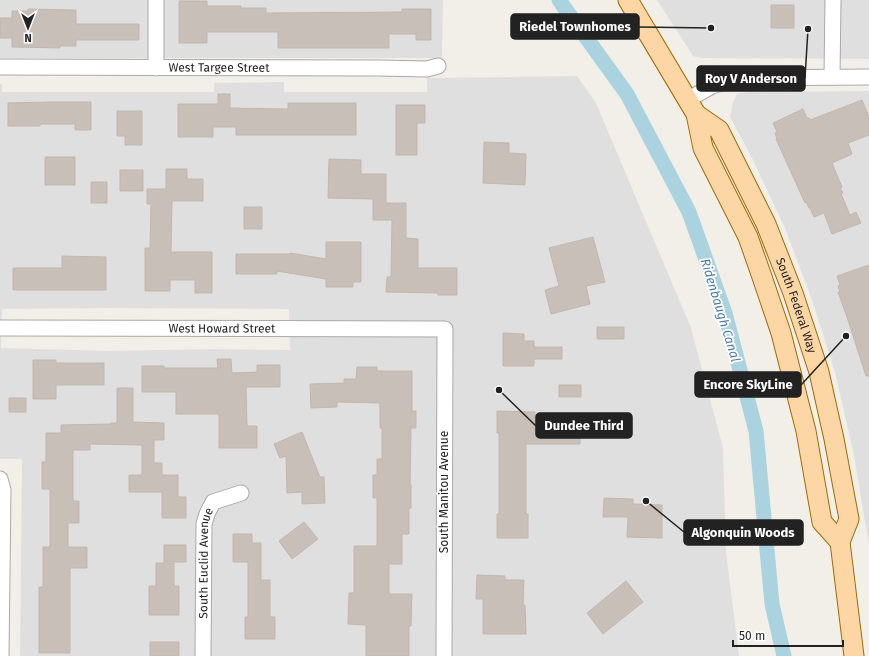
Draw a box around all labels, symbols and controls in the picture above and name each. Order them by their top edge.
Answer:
north arrow [8,8,48,48]
callout: Riedel Townhomes [511,14,639,39]
text: Riedel Townhomes [519,19,631,34]
text: N [24,31,32,44]
street label: West Targee Street [168,60,270,75]
callout: Roy V Anderson [697,66,805,91]
text: Roy V Anderson [705,71,797,86]
street label: South Federal Way [773,256,819,355]
water label: Ridenbaugh Canal [698,257,743,364]
street label: West Howard Street [169,321,276,336]
callout: Encore SkyLine [695,372,801,397]
text: Encore SkyLine [703,377,793,392]
callout: Dundee Third [536,413,632,438]
text: Dundee Third [544,418,624,433]
street label: South Manitou Avenue [437,431,451,553]
street label: South Euclid Avenue [196,505,216,619]
callout: Algonquin Woods [684,520,803,545]
text: Algonquin Woods [690,525,795,540]
scale bar [733,622,843,648]
text: 50 m [739,629,765,643]

